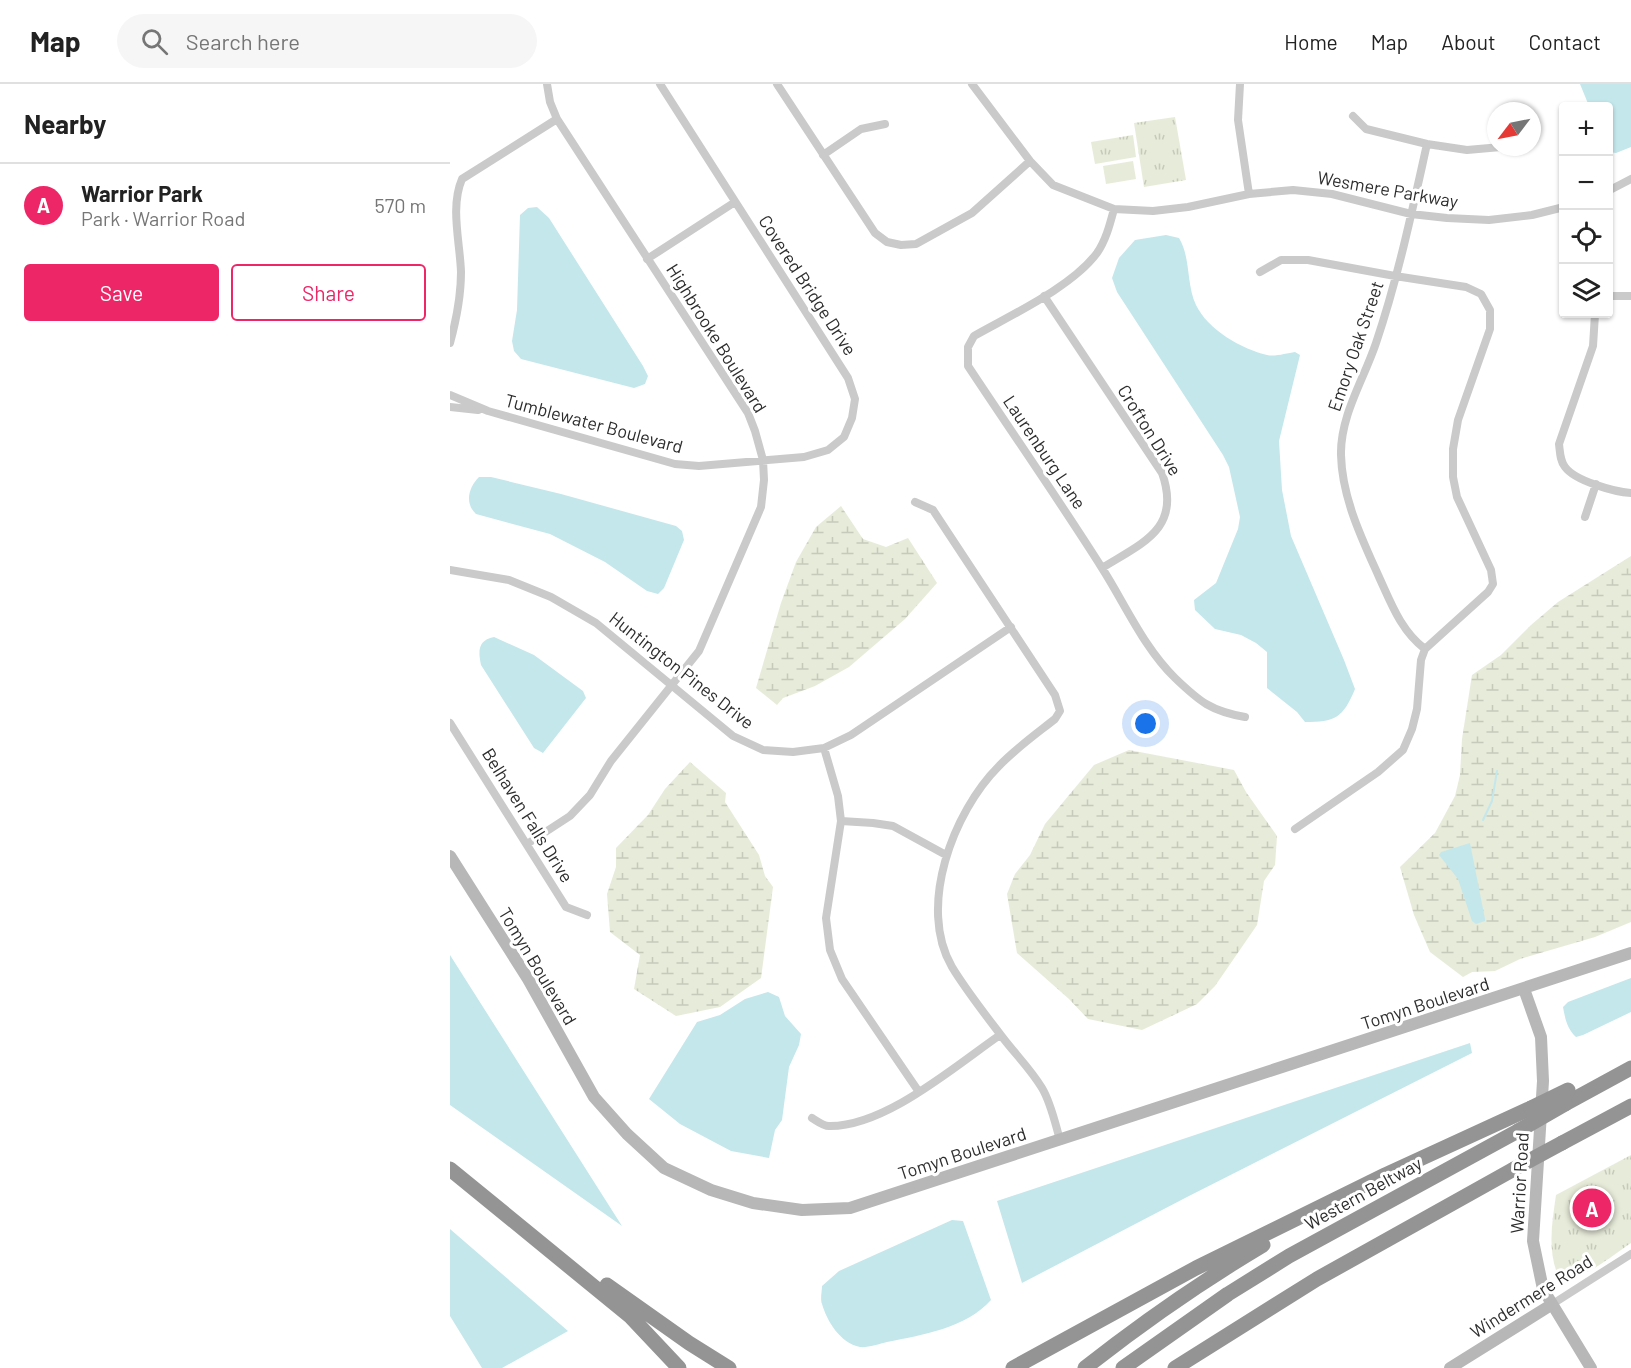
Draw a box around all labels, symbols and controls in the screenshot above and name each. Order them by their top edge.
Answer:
search box [117,14,537,68]
text: Map [30,24,81,58]
icon: search [138,25,171,58]
text: Search here [186,28,300,54]
text: Home [1284,29,1338,54]
text: Map [1371,29,1408,54]
text: About [1441,29,1496,54]
text: Contact [1529,29,1601,54]
north arrow [1487,102,1541,156]
map controls [1559,102,1613,318]
button: + [1559,102,1613,156]
text: Nearby [24,108,106,139]
button: − [1559,156,1613,210]
street label: Wesmere Parkway [1316,166,1460,212]
text: Warrior Park [81,180,203,206]
text: A [37,193,50,217]
text: 570 m [374,193,426,217]
text: Park · Warrior Road [81,206,245,230]
button: locate [1559,210,1613,264]
street label: Covered Bridge Drive [754,211,862,359]
street label: Highbrooke Boulevard [662,259,772,417]
button: Save [24,264,219,321]
button: Share [231,264,426,321]
button: layers [1559,264,1613,318]
street label: Emory Oak Street [1322,278,1388,414]
street label: Crofton Drive [1113,380,1187,480]
street label: Tumblewater Boulevard [503,389,685,457]
street label: Laurenburg Lane [999,391,1091,513]
street label: Huntington Pines Drive [605,607,759,733]
your location [1131,709,1160,738]
street label: Belhaven Falls Drive [478,744,578,886]
street label: Tomyn Boulevard [494,903,582,1029]
street label: Tomyn Boulevard [1358,972,1492,1034]
street label: Tomyn Boulevard [895,1122,1029,1184]
street label: Warrior Road [1505,1132,1533,1234]
street label: Western Beltway [1301,1152,1425,1234]
pin: A [1572,1186,1612,1230]
street label: Windermere Road [1466,1250,1596,1342]

